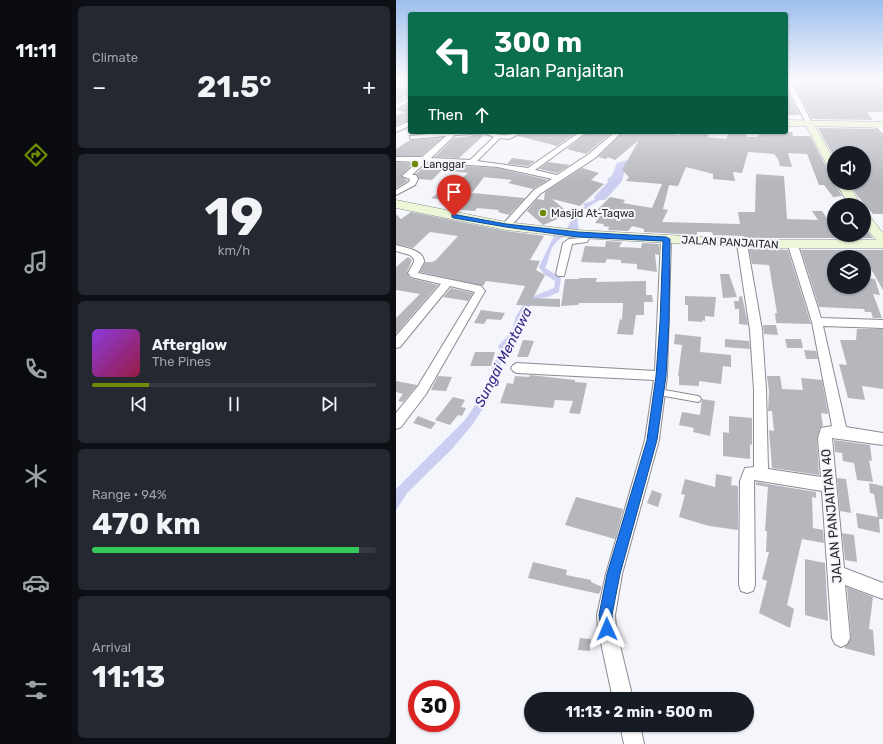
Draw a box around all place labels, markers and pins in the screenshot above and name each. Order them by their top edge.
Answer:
place label: Langgar [423,158,466,171]
marker: Langgar [410,159,420,169]
pin [437,175,471,216]
place label: Masjid At-Taqwa [551,207,634,220]
marker: Masjid At-Taqwa [538,208,548,218]

